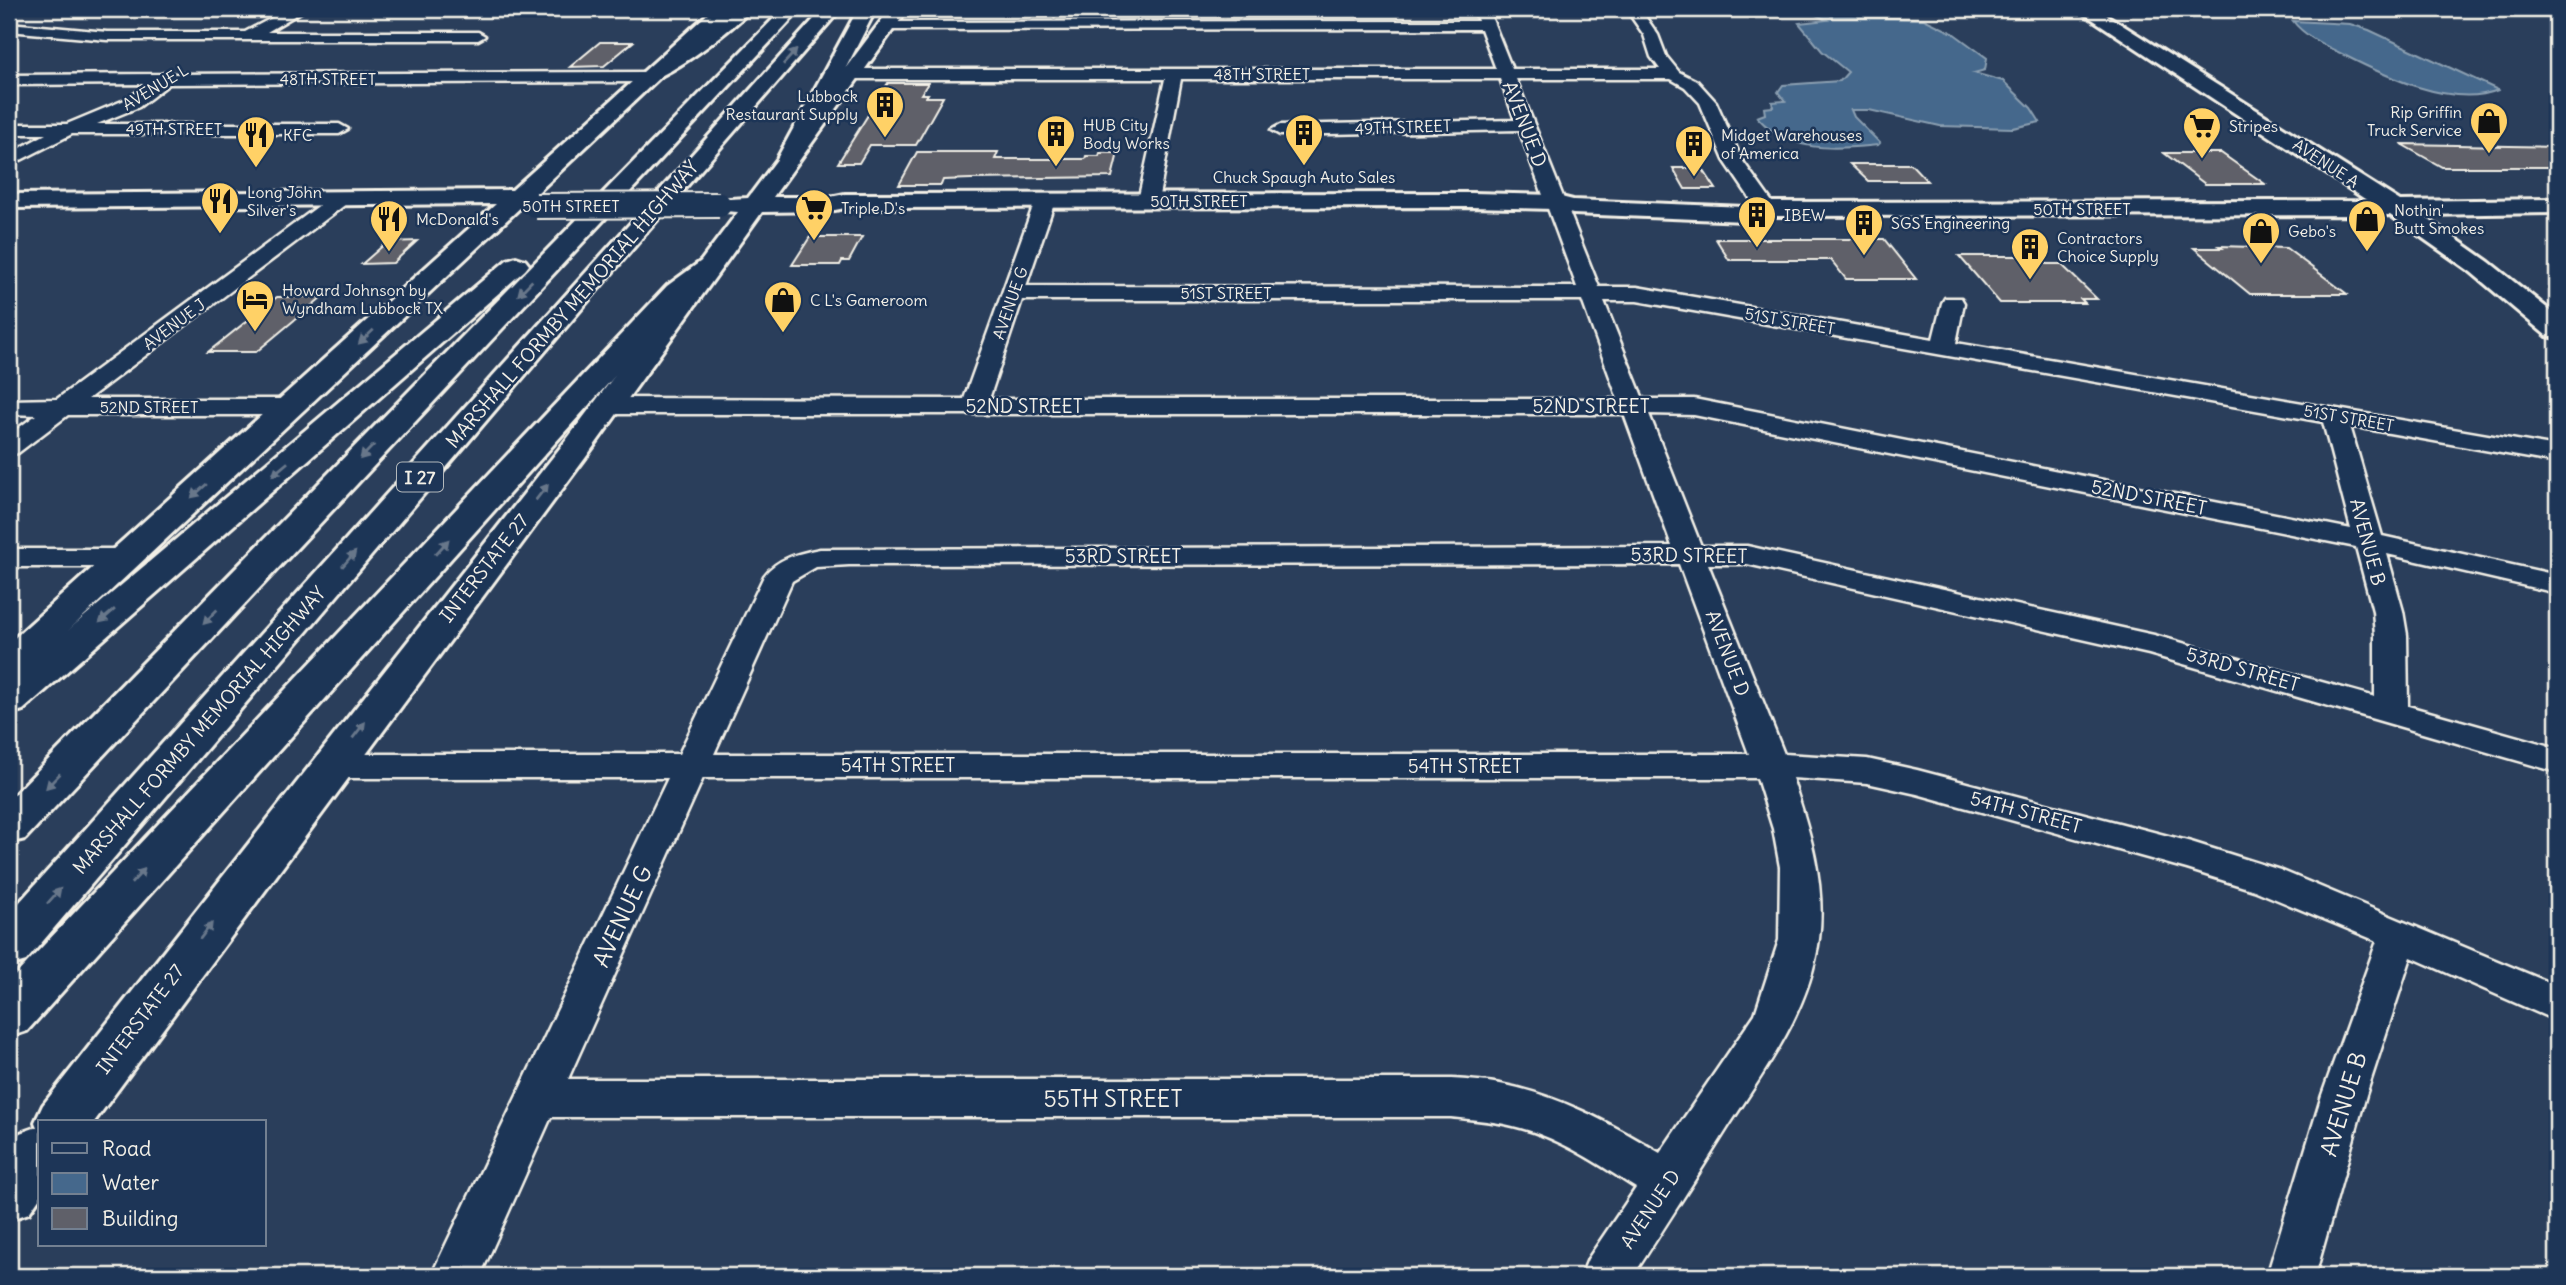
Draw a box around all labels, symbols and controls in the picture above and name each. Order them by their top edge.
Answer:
one-way arrow [782,48,797,65]
street label: AVENUE L [119,59,192,114]
street label: 48TH STREET [1214,64,1310,84]
street label: 48TH STREET [280,69,376,89]
street label: AVENUE D [1498,78,1552,170]
building icon: Lubbock Restaurant Supply [864,84,906,139]
place label: Lubbock Restaurant Supply [726,86,858,124]
shop icon: Rip Griffin Truck Service [2468,100,2510,155]
place label: Rip Griffin Truck Service [2367,102,2462,140]
supermarket icon: Stripes [2181,105,2223,160]
building icon: Chuck Spaugh Auto Sales [1283,112,1325,167]
building icon: HUB City Body Works [1035,113,1077,168]
restaurant icon: KFC [235,114,277,169]
place label: HUB City Body Works [1083,115,1170,153]
street label: 49TH STREET [1355,115,1451,139]
place label: Stripes [2229,116,2278,136]
street label: 49TH STREET [126,119,222,139]
building icon: Midget Warehouses of America [1673,123,1715,178]
place label: KFC [283,125,312,145]
place label: Midget Warehouses of America [1721,125,1862,163]
street label: AVENUE A [2289,134,2363,192]
street label: MARSHALL FORMBY MEMORIAL HIGHWAY [440,155,704,453]
place label: Chuck Spaugh Auto Sales [1213,167,1395,187]
restaurant icon: Long John Silver's [199,180,241,235]
place label: Long John Silver's [247,182,322,220]
supermarket icon: Triple D's [793,187,835,242]
street label: 50TH STREET [1150,191,1248,211]
building icon: IBEW [1736,194,1778,249]
street label: 50TH STREET [522,196,620,216]
restaurant icon: McDonald's [368,198,410,253]
place label: Triple D's [841,198,905,218]
shop icon: Nothin' Butt Smokes [2346,198,2388,253]
street label: 50TH STREET [2033,199,2131,219]
place label: Nothin' Butt Smokes [2394,200,2484,238]
building icon: SGS Engineering [1843,202,1885,257]
place label: IBEW [1784,205,1826,225]
place label: McDonald's [416,209,499,229]
shop icon: Gebo's [2240,210,2282,265]
place label: SGS Engineering [1891,213,2010,233]
place label: Gebo's [2288,221,2336,241]
building icon: Contractors Choice Supply [2009,226,2051,281]
place label: Contractors Choice Supply [2057,228,2159,266]
street label: AVENUE G [988,264,1032,342]
hotel icon: Howard Johnson by Wyndham Lubbock TX [234,278,276,333]
one-way arrow [517,279,533,296]
shop icon: C L's Gameroom [762,279,804,334]
place label: Howard Johnson by Wyndham Lubbock TX [282,280,443,318]
street label: 51ST STREET [1180,283,1272,303]
place label: C L's Gameroom [810,290,928,310]
street label: AVENUE J [139,294,209,354]
street label: 51ST STREET [1743,303,1837,339]
one-way arrow [358,328,375,344]
street label: 52ND STREET [965,394,1083,418]
street label: 52ND STREET [1532,394,1650,418]
street label: 52ND STREET [100,397,198,417]
street label: 51ST STREET [2302,400,2396,436]
one-way arrow [359,444,376,461]
one-way arrow [272,461,289,476]
road number: I 27 [397,462,443,491]
street label: 52ND STREET [2089,474,2209,520]
one-way arrow [191,482,208,498]
one-way arrow [535,483,550,501]
street label: AVENUE B [2345,496,2391,588]
street label: INTERSTATE 27 [434,509,534,627]
one-way arrow [433,539,449,556]
street label: 53RD STREET [1631,542,1748,568]
street label: 53RD STREET [1065,544,1181,568]
one-way arrow [341,550,356,567]
street label: MARSHALL FORMBY MEMORIAL HIGHWAY [67,581,331,879]
street label: AVENUE D [1701,607,1755,699]
one-way arrow [98,608,116,624]
one-way arrow [202,608,219,625]
street label: 53RD STREET [2184,641,2302,697]
one-way arrow [351,721,365,739]
street label: 54TH STREET [841,753,955,777]
street label: 54TH STREET [1408,754,1522,778]
one-way arrow [45,772,61,789]
street label: 54TH STREET [1968,786,2084,838]
street label: AVENUE G [586,860,658,972]
one-way arrow [130,868,146,885]
one-way arrow [46,887,62,905]
one-way arrow [199,922,214,940]
street label: INTERSTATE 27 [91,959,189,1079]
street label: AVENUE B [2313,1048,2373,1160]
street label: 55TH STREET [1044,1084,1182,1113]
legend [38,1120,266,1246]
text: Road [102,1135,151,1162]
street label: AVENUE D [1615,1165,1685,1253]
text: Water [102,1169,160,1196]
text: Building [102,1205,178,1232]

